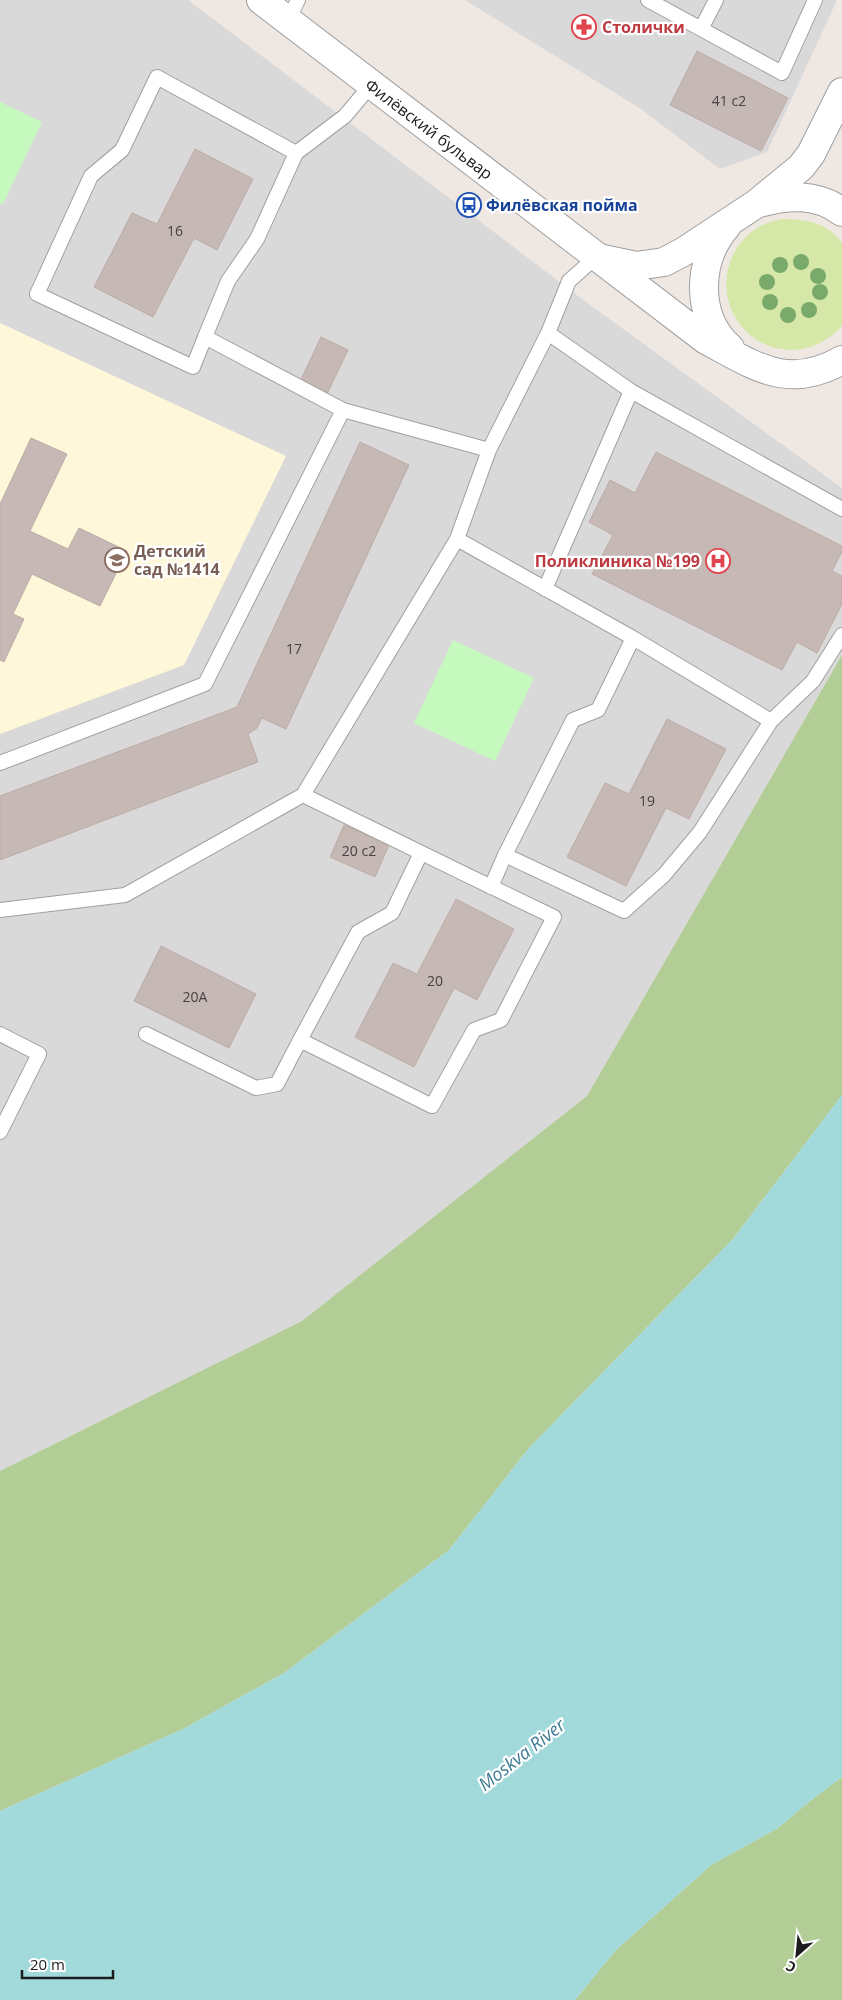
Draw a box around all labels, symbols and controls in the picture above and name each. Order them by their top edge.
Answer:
pharmacy icon: Столички [571,14,597,40]
place label: Столички [602,16,685,38]
street label: Филёвский бульвар [361,74,497,184]
house number: 41 с2 [712,91,746,110]
bus stop icon: Филёвская пойма [456,192,482,218]
place label: Филёвская пойма [486,194,638,216]
house number: 16 [167,221,183,240]
place label: Детский сад №1414 [134,540,220,580]
school or university icon: Детский сад №1414 [104,547,130,573]
hospital icon: Поликлиника №199 [705,548,731,574]
place label: Поликлиника №199 [535,550,700,572]
house number: 17 [286,639,302,658]
house number: 19 [639,791,655,810]
house number: 20 с2 [342,841,376,860]
house number: 20 [427,971,443,990]
house number: 20А [183,987,208,1006]
water label: Moskva River [473,1712,570,1796]
north arrow [772,1930,822,1980]
scale bar [22,1948,114,1980]
text: 20 m [30,1954,65,1974]
text: С [783,1957,799,1978]

